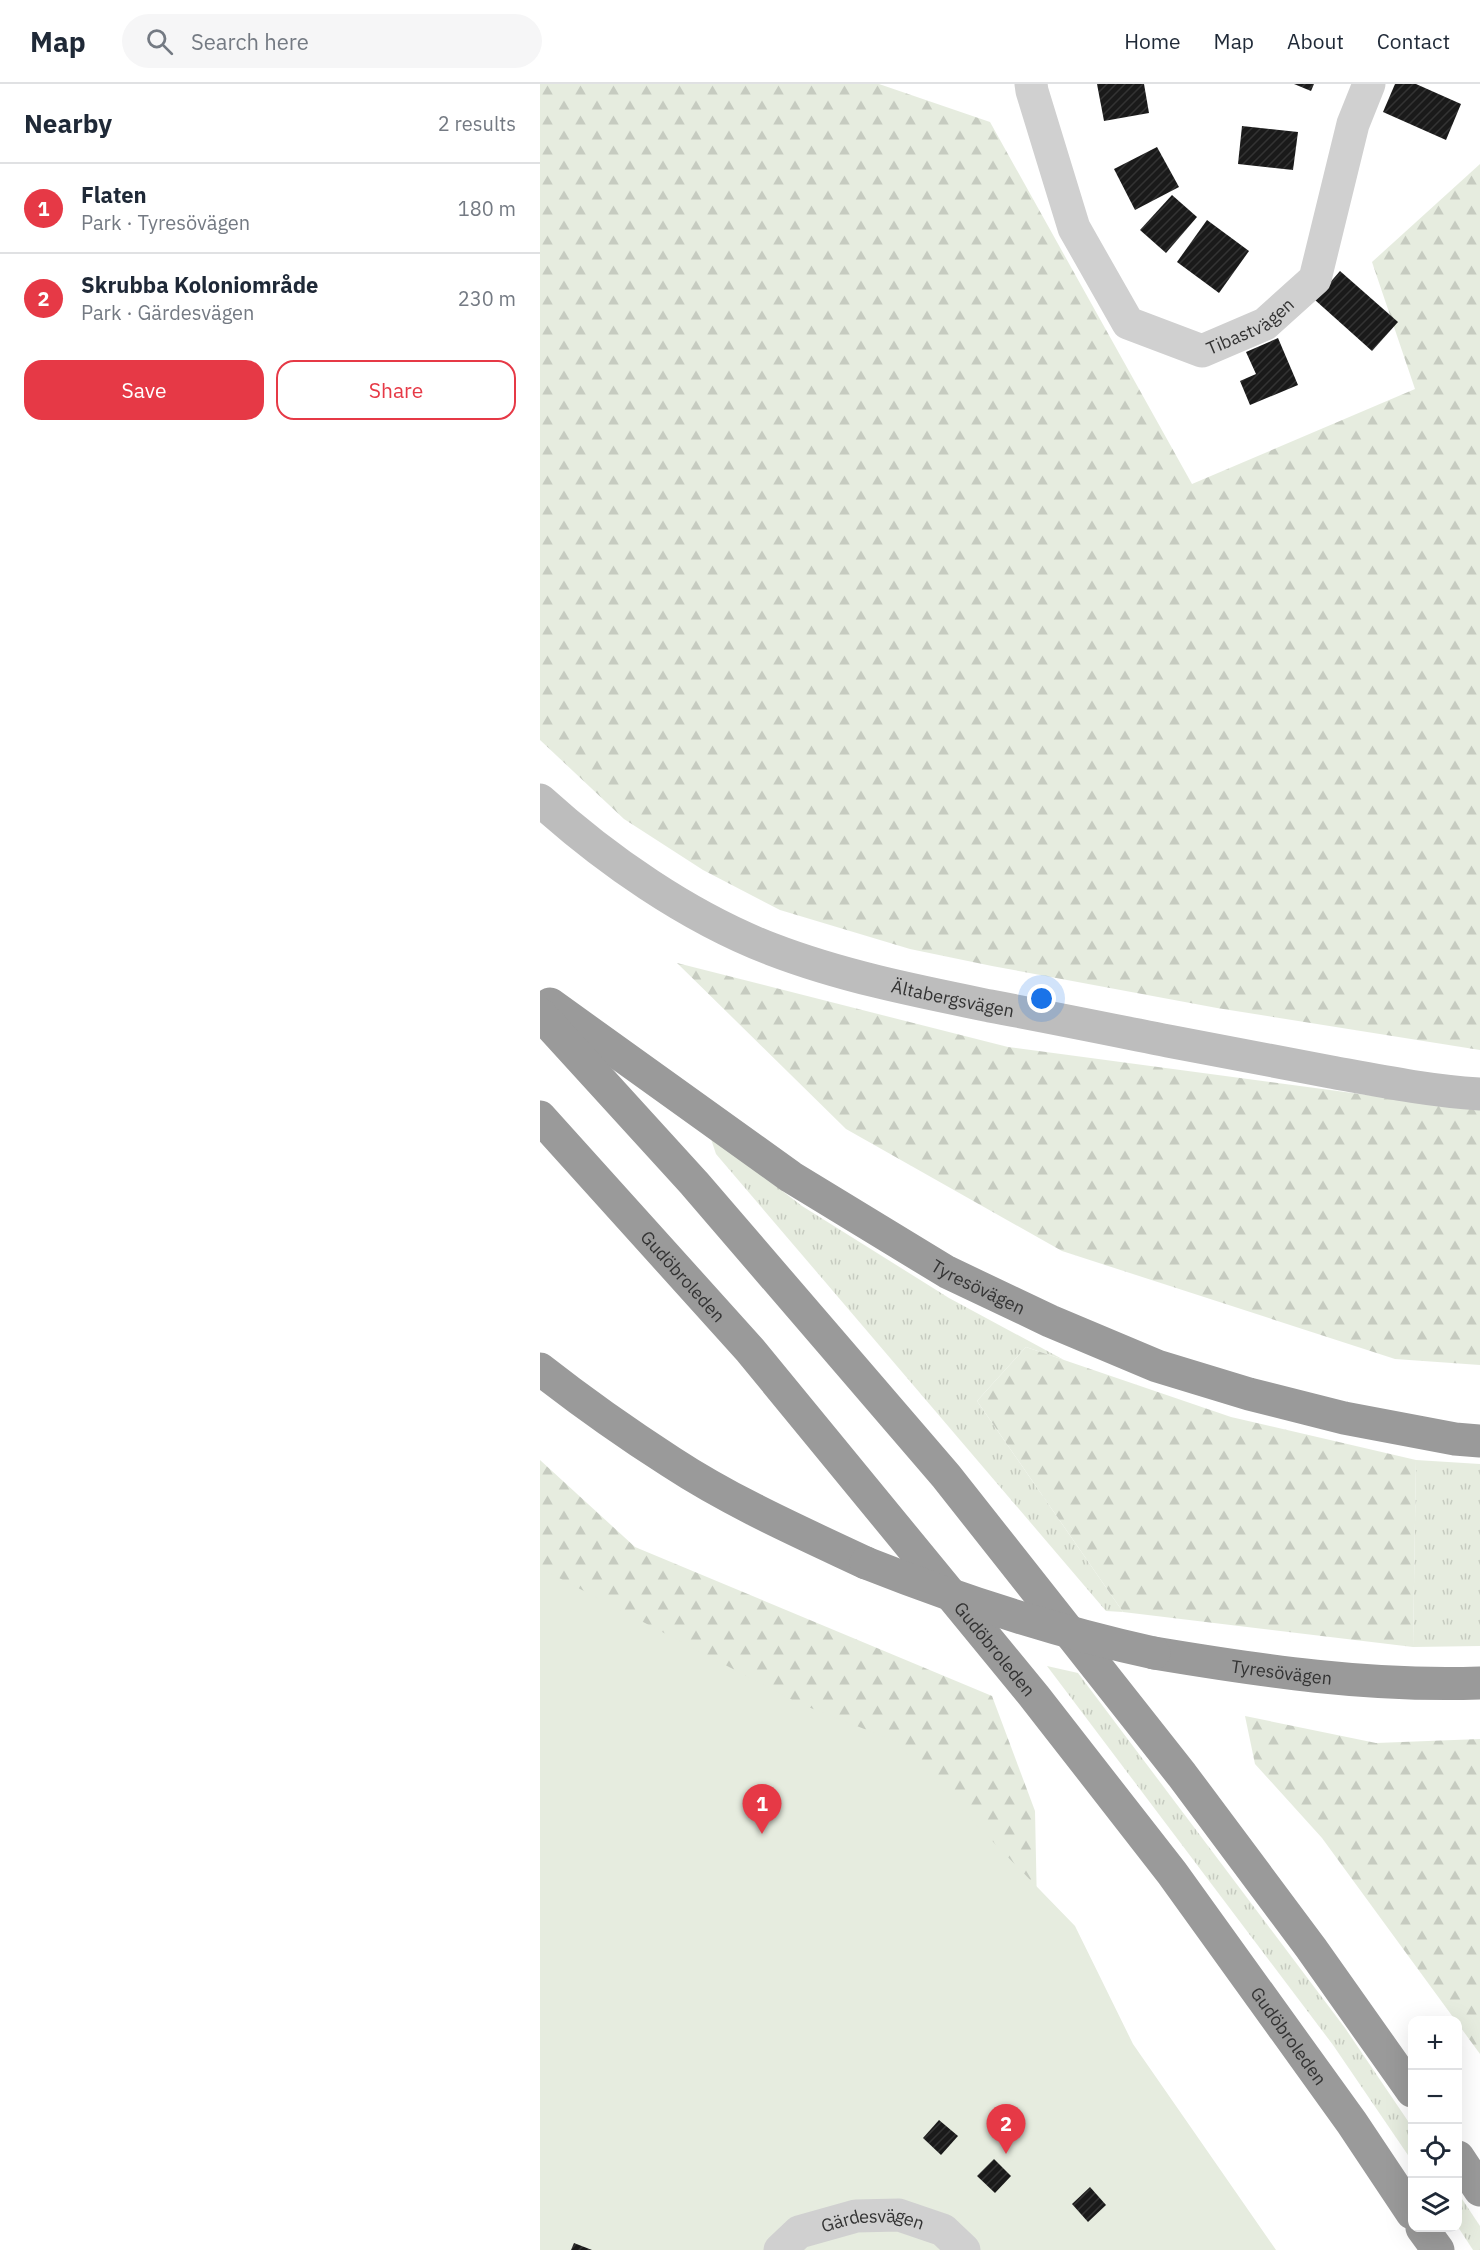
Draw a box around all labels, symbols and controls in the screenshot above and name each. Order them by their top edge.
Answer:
search box [122,14,542,68]
text: Map [30,23,86,60]
icon: search [143,25,176,58]
text: Search here [191,27,309,56]
text: Home [1124,27,1181,55]
text: Map [1214,27,1254,55]
text: About [1287,27,1344,55]
text: Contact [1377,27,1450,55]
text: Nearby [24,106,112,140]
text: 2 results [438,110,516,137]
text: Flaten [81,180,147,209]
text: 1 [38,195,50,222]
text: 180 m [458,195,516,222]
text: Park · Tyresövägen [81,209,250,236]
text: Skrubba Koloniområde [81,270,318,299]
text: 2 [38,285,50,312]
text: 230 m [458,285,516,312]
street label: Tibastvägen [1202,292,1298,359]
text: Park · Gärdesvägen [81,299,254,326]
button: Save [24,360,264,420]
button: Share [276,360,516,420]
street label: Ältabergsvägen [889,974,1016,1022]
your location [1027,984,1056,1013]
street label: Gudöbroleden [636,1225,731,1327]
street label: Tyresövägen [927,1254,1029,1319]
street label: Gudöbroleden [950,1597,1041,1701]
street label: Tyresövägen [1230,1654,1333,1689]
pin: 1 [742,1784,782,1834]
street label: Gudöbroleden [1246,1982,1332,2089]
map controls [1408,2016,1462,2232]
button: + [1408,2016,1462,2070]
button: − [1408,2070,1462,2124]
pin: 2 [986,2104,1026,2154]
button: locate [1408,2124,1462,2178]
button: layers [1408,2178,1462,2232]
street label: Gärdesvägen [818,2203,928,2237]

